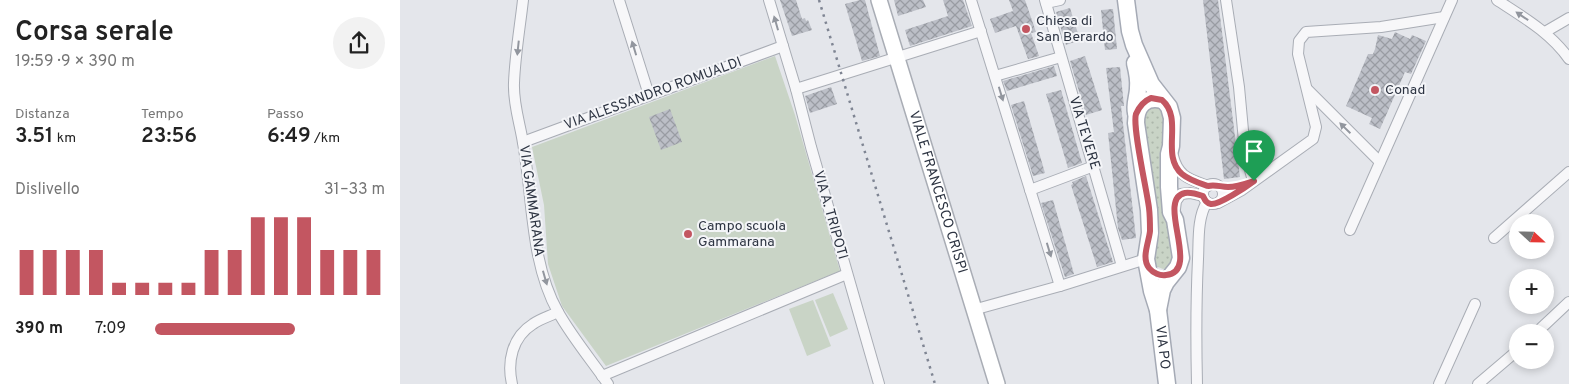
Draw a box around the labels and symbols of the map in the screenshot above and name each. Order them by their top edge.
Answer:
one-way arrow [1515,12,1528,21]
place label: Chiesa di San Berardo [1036,13,1114,46]
one-way arrow [772,16,780,31]
marker: Chiesa di San Berardo [1020,23,1032,35]
one-way arrow [513,41,521,57]
one-way arrow [630,41,638,56]
street label: VIA ALESSANDRO ROMUALDI [562,54,744,134]
place label: Conad [1385,82,1425,99]
marker: Conad [1369,84,1381,96]
one-way arrow [997,87,1005,102]
street label: VIA TEVERE [1065,94,1103,172]
street label: VIALE FRANCESCO CRISPI [905,109,971,275]
one-way arrow [1339,122,1351,134]
pin [1233,130,1275,181]
street label: VIA GAMMARANA [515,144,547,258]
street label: VIA A. TRIPOTI [809,169,851,261]
north arrow [1509,214,1554,259]
place label: Campo scuola Gammarana [698,218,786,251]
marker: Campo scuola Gammarana [682,228,694,240]
one-way arrow [1045,242,1053,257]
one-way arrow [541,271,549,286]
street label: VIA PO [1151,324,1174,370]

